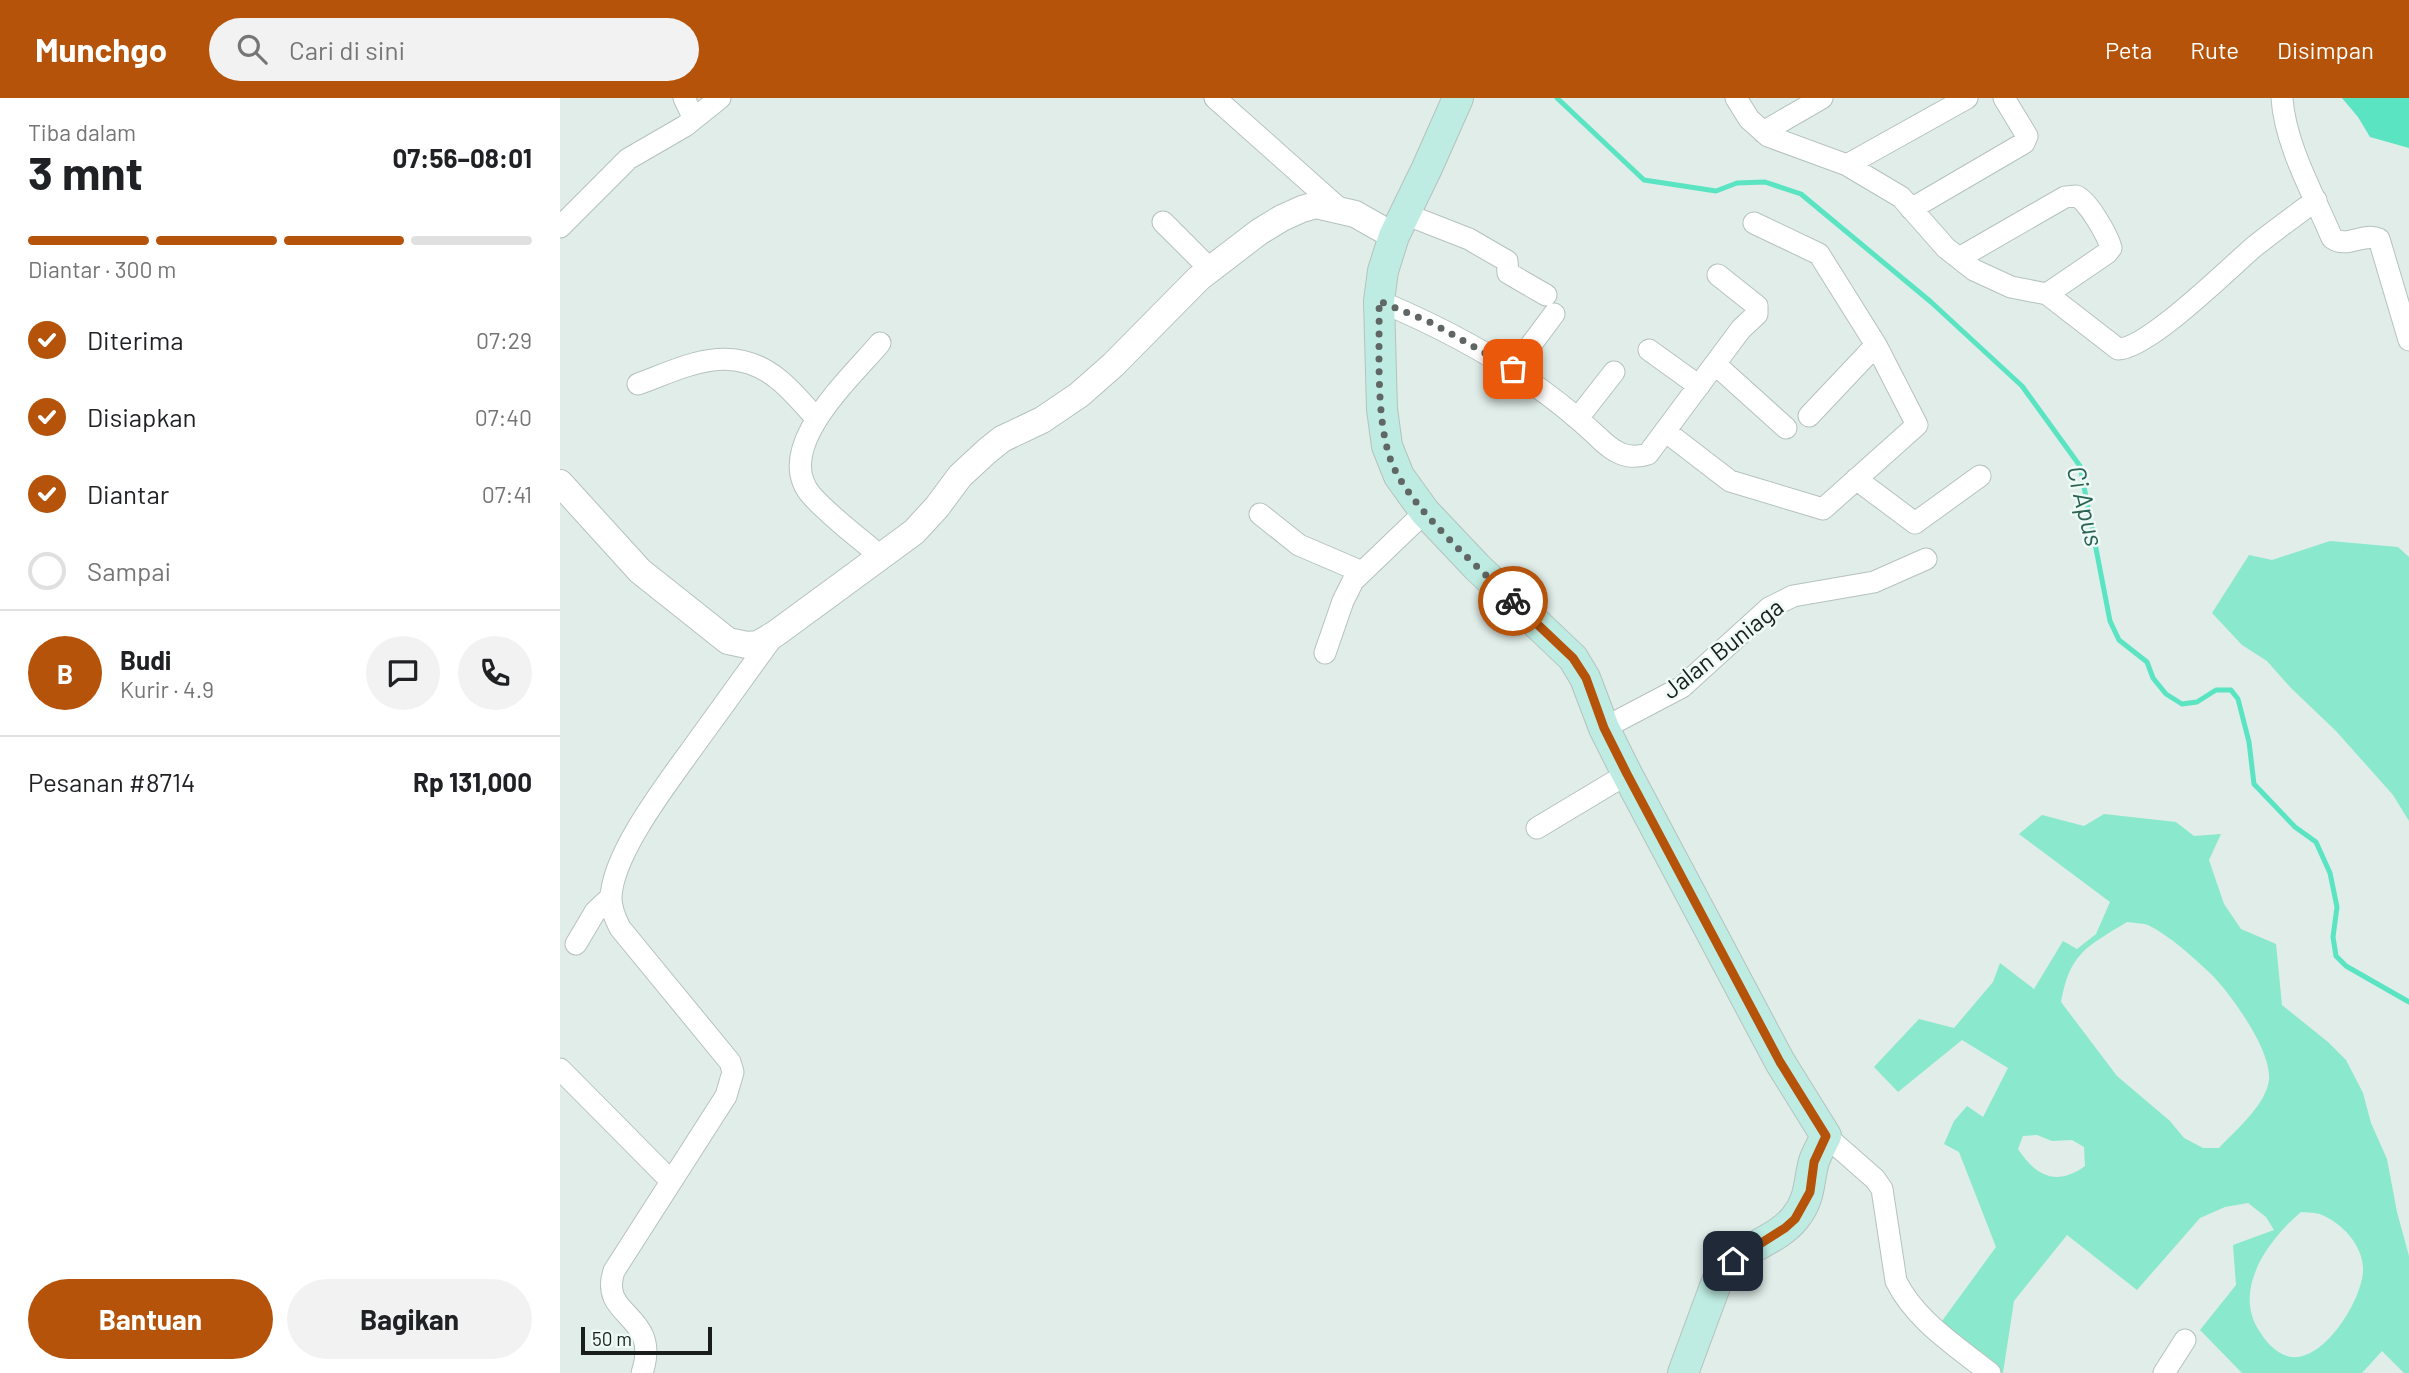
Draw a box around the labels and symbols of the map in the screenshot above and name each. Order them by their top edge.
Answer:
pin [1483,339,1543,399]
water label: Ci Apus [2062,462,2111,549]
courier [1478,566,1548,636]
street label: Jalan Buniaga [1656,592,1788,704]
pin [1703,1231,1763,1291]
scale bar [581,1324,712,1356]

